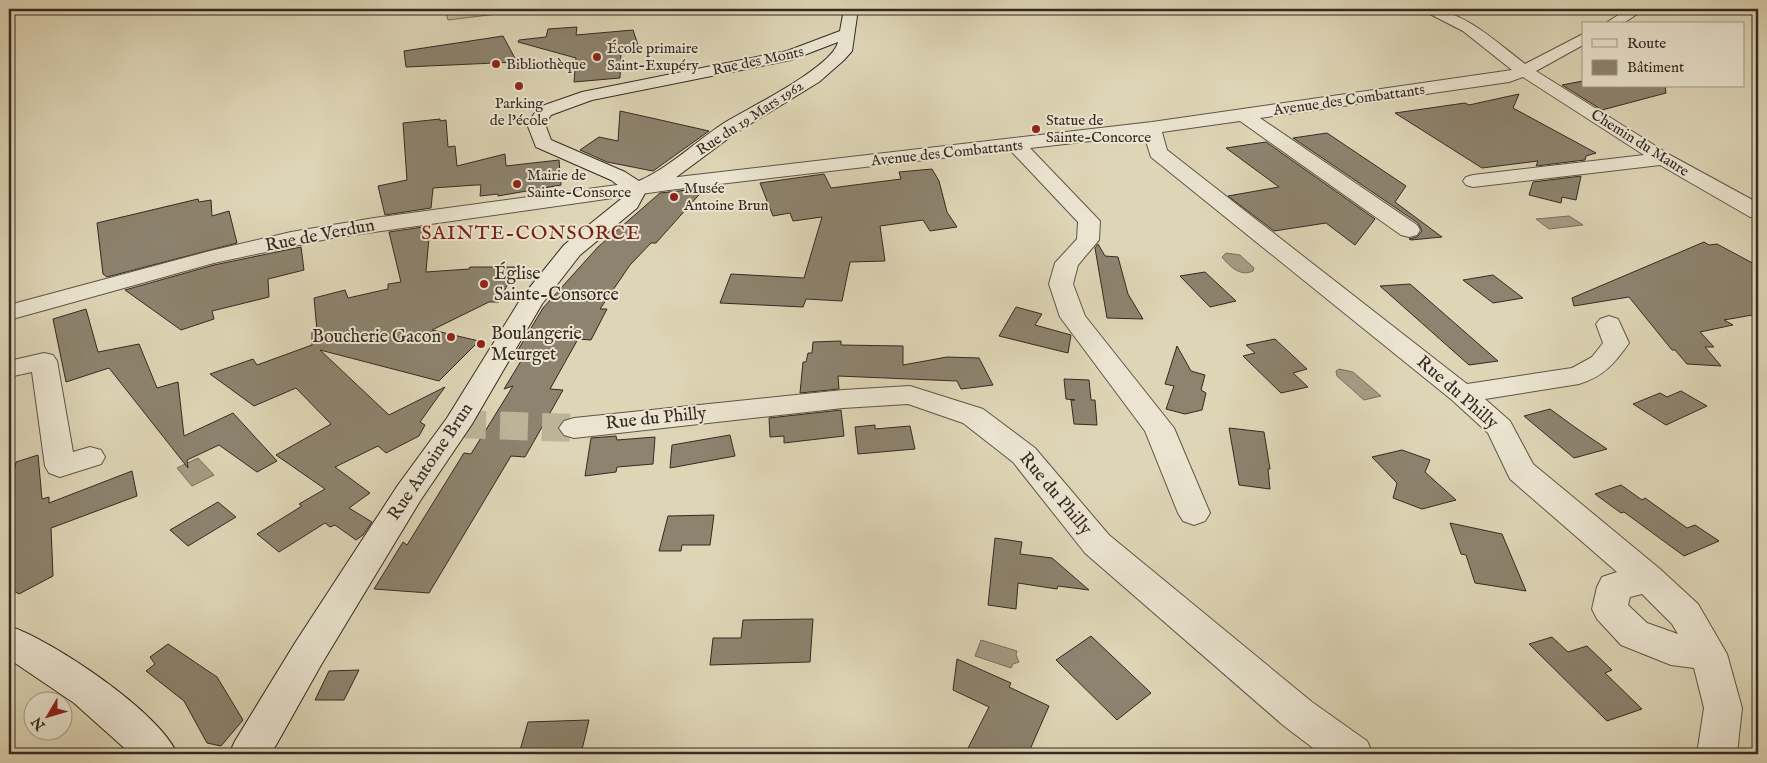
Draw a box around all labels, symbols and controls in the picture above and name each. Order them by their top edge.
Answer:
legend [1582,22,1744,88]
text: Route [1627,34,1666,53]
place label: École primaire Saint-Exupéry [607,39,699,75]
street label: Rue des Monts [711,42,805,80]
marker: École primaire Saint-Exupéry [591,51,603,63]
place label: Bibliothèque [506,55,586,74]
marker: Bibliothèque [490,58,502,70]
text: Bâtiment [1627,58,1684,77]
street label: Rue du 19 Mars 1962 [693,76,807,160]
marker: Parking de l'école [513,80,525,92]
street label: Avenue des Combattants [1271,80,1426,120]
place label: Parking de l'école [490,94,548,130]
street label: Chemin du Maure [1587,105,1693,181]
place label: Statue de Sainte-Concorce [1046,111,1151,147]
marker: Statue de Sainte-Concorce [1030,123,1042,135]
street label: Avenue des Combattants [869,136,1024,171]
place label: Mairie de Sainte-Consorce [527,166,631,202]
marker: Mairie de Sainte-Consorce [511,178,523,190]
place label: Musée Antoine Brun [683,179,769,215]
marker: Musée Antoine Brun [668,191,680,203]
street label: Rue de Verdun [263,214,377,258]
district label: SAINTE-CONSORCE [421,221,641,246]
place label: Église Sainte-Consorce [494,261,619,307]
marker: Église Sainte-Consorce [478,278,490,290]
place label: Boulangerie Meurget [491,323,582,367]
place label: Boucherie Gacon [312,326,441,349]
marker: Boucherie Gacon [445,331,457,343]
marker: Boulangerie Meurget [475,338,487,350]
street label: Rue du Philly [1411,351,1503,435]
street label: Rue Antoine Brun [383,399,479,525]
street label: Rue du Philly [604,402,708,436]
street label: Rue du Philly [1014,448,1096,540]
north arrow [22,690,72,740]
text: N [28,713,50,734]

